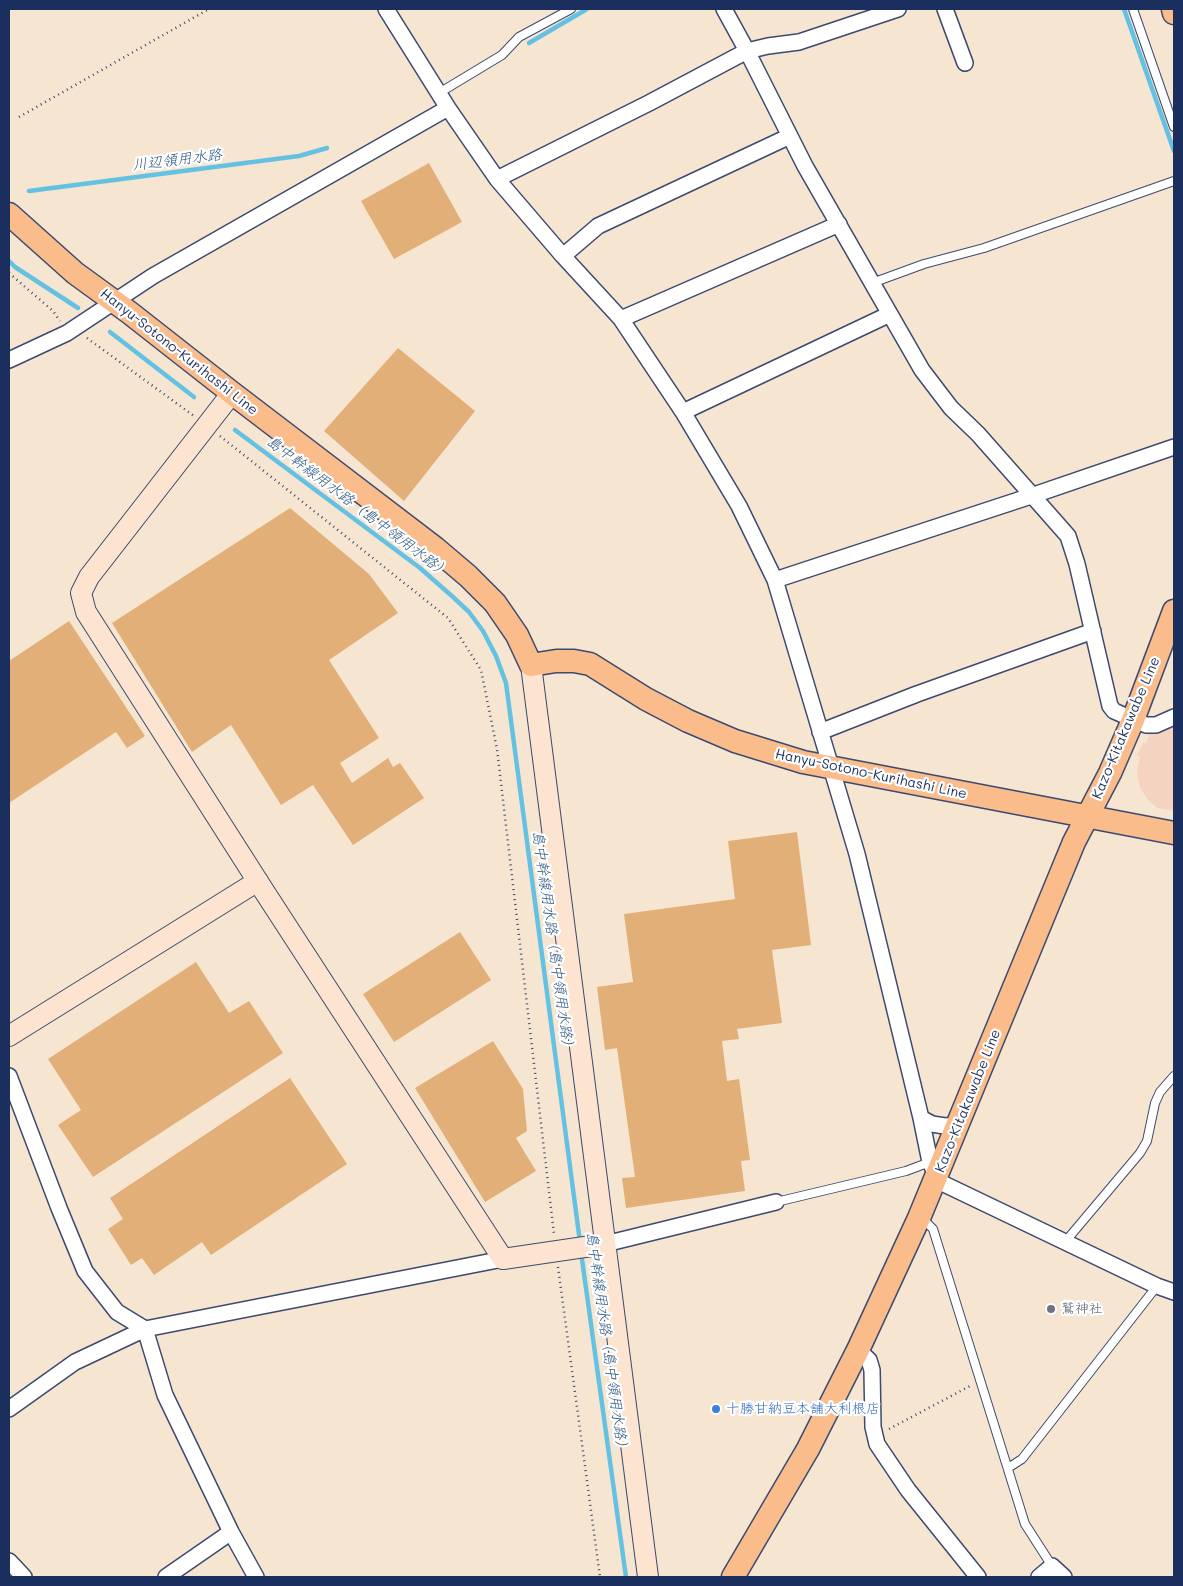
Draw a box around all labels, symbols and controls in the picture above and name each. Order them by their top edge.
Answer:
water label: 川辺領用水路 [131,146,223,174]
street label: Hanyu-Sotono-Kurihashi Line [97,285,261,419]
water label: 島中幹線用水路（島中領用水路） [263,432,453,582]
street label: Kazo-Kitakawabe Line [1088,654,1164,802]
street label: Hanyu-Sotono-Kurihashi Line [774,745,968,803]
water label: 島中幹線用水路（島中領用水路） [528,829,578,1055]
street label: Kazo-Kitakawabe Line [932,1027,1004,1175]
water label: 島中幹線用水路（島中領用水路） [582,1230,632,1456]
place label: 鷲神社 [1061,1301,1103,1317]
marker: 鷲神社 [1045,1303,1057,1315]
place label: 十勝甘納豆本舗大利根店 [726,1401,880,1417]
marker: 十勝甘納豆本舗大利根店 [710,1403,722,1415]

